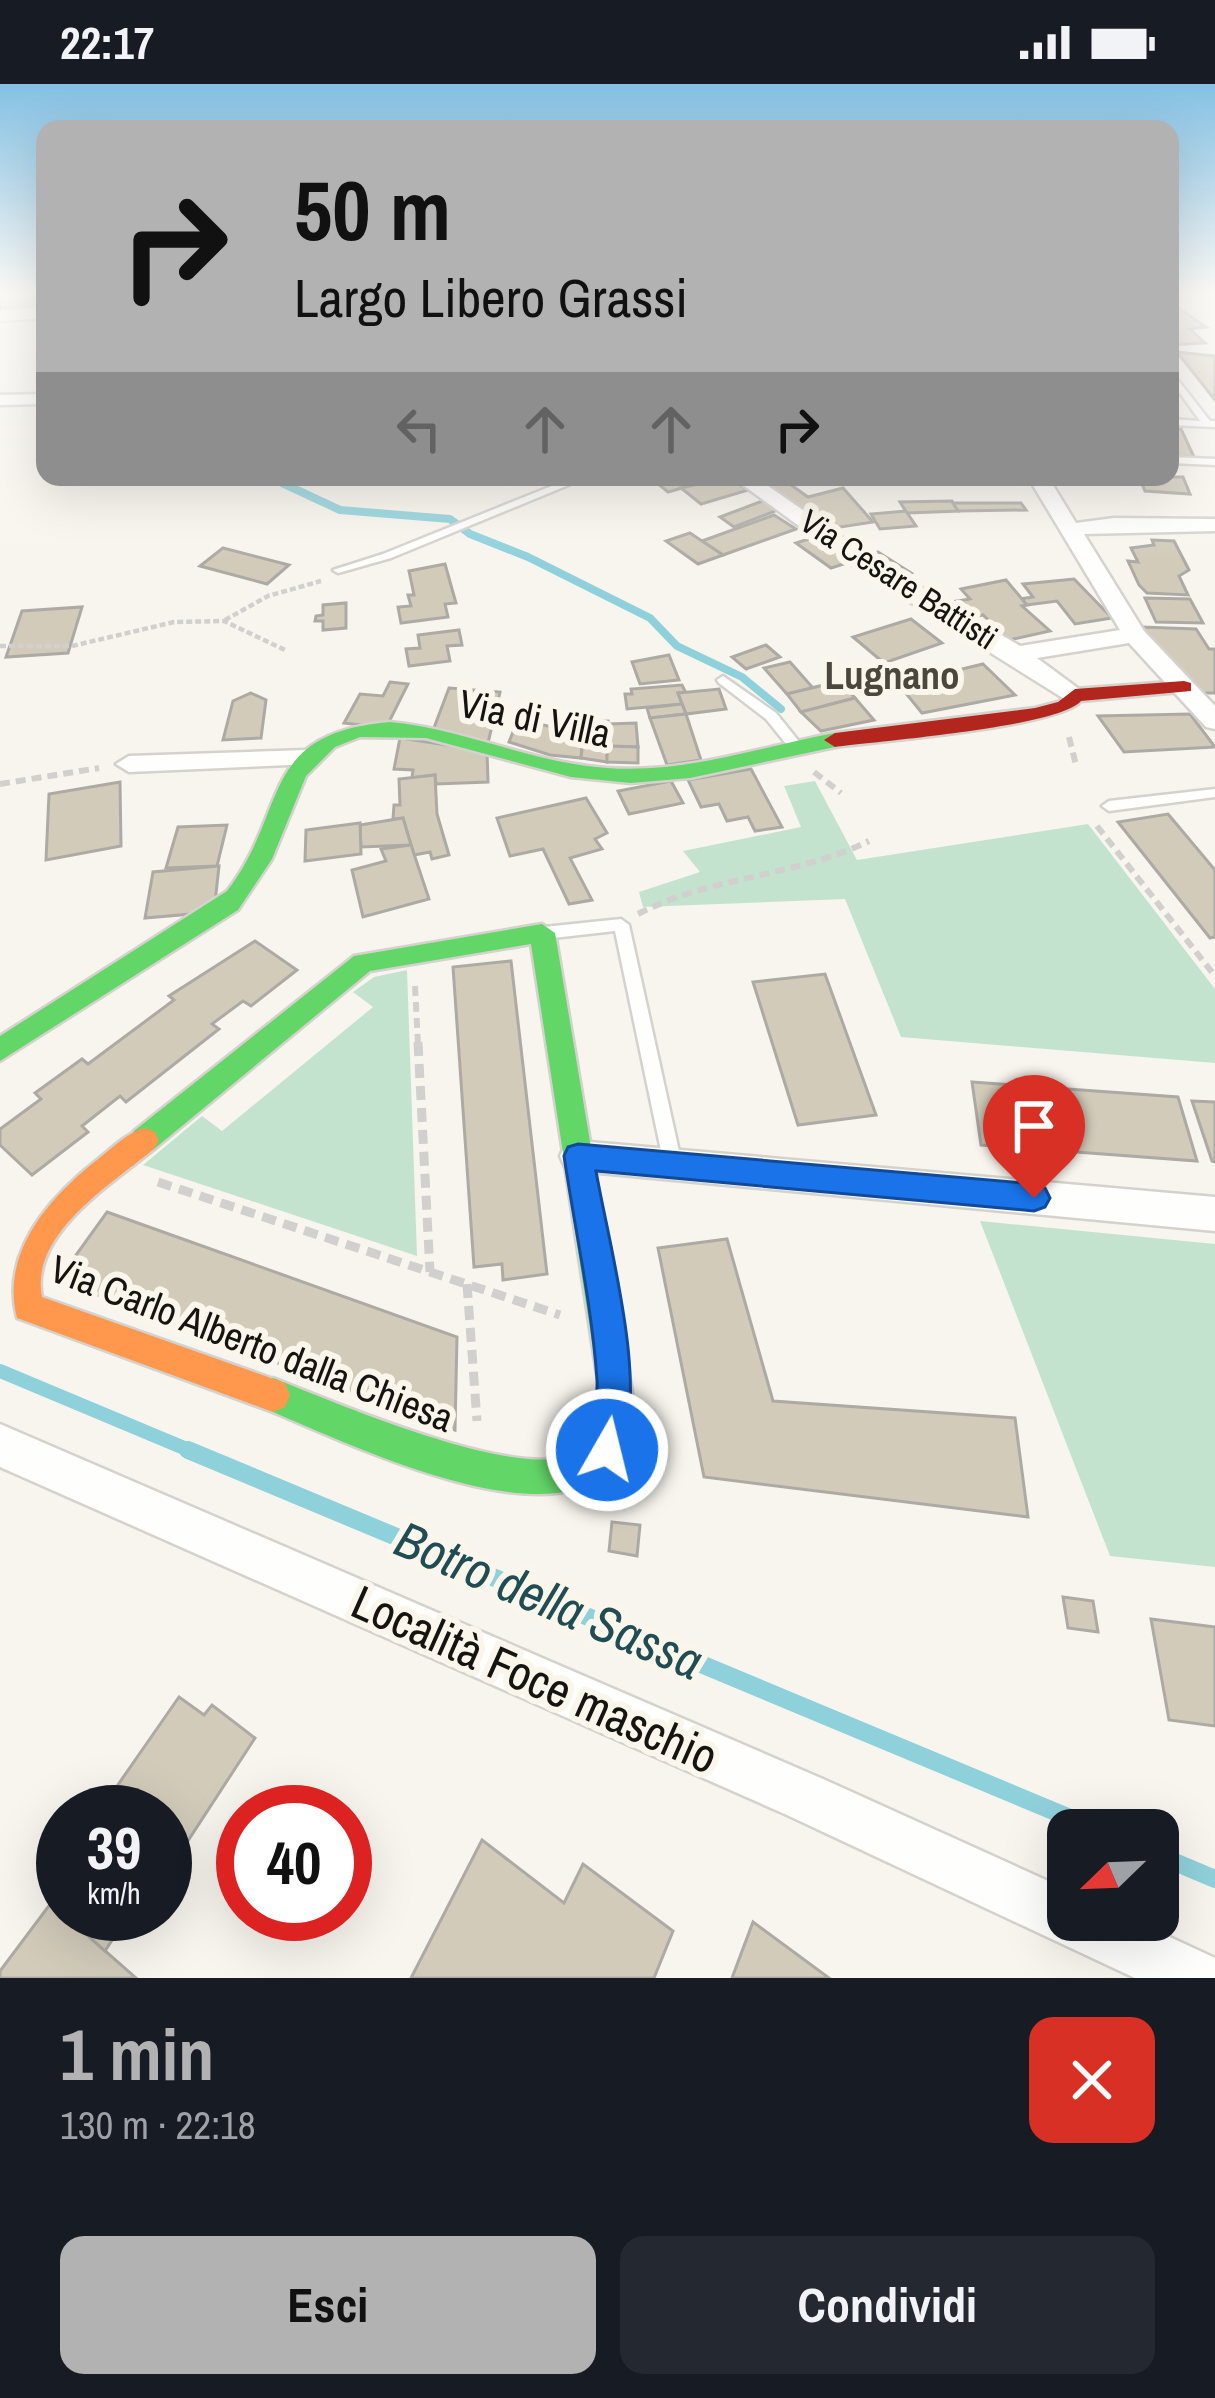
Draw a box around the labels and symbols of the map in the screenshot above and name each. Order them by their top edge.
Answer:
street label: Via Cesare Battisti [792,499,1006,659]
district label: Lugnano [824,649,960,701]
street label: Via di Villa [454,677,616,759]
pin [983,1075,1085,1198]
street label: Via Carlo Alberto dalla Chiesa [43,1242,461,1444]
position arrow [544,1387,670,1513]
water label: Botro della Sassa [385,1504,714,1695]
street label: Località Foce maschio [342,1569,728,1788]
speed limit sign: 40 [216,1785,372,1941]
north arrow [1047,1809,1179,1941]

